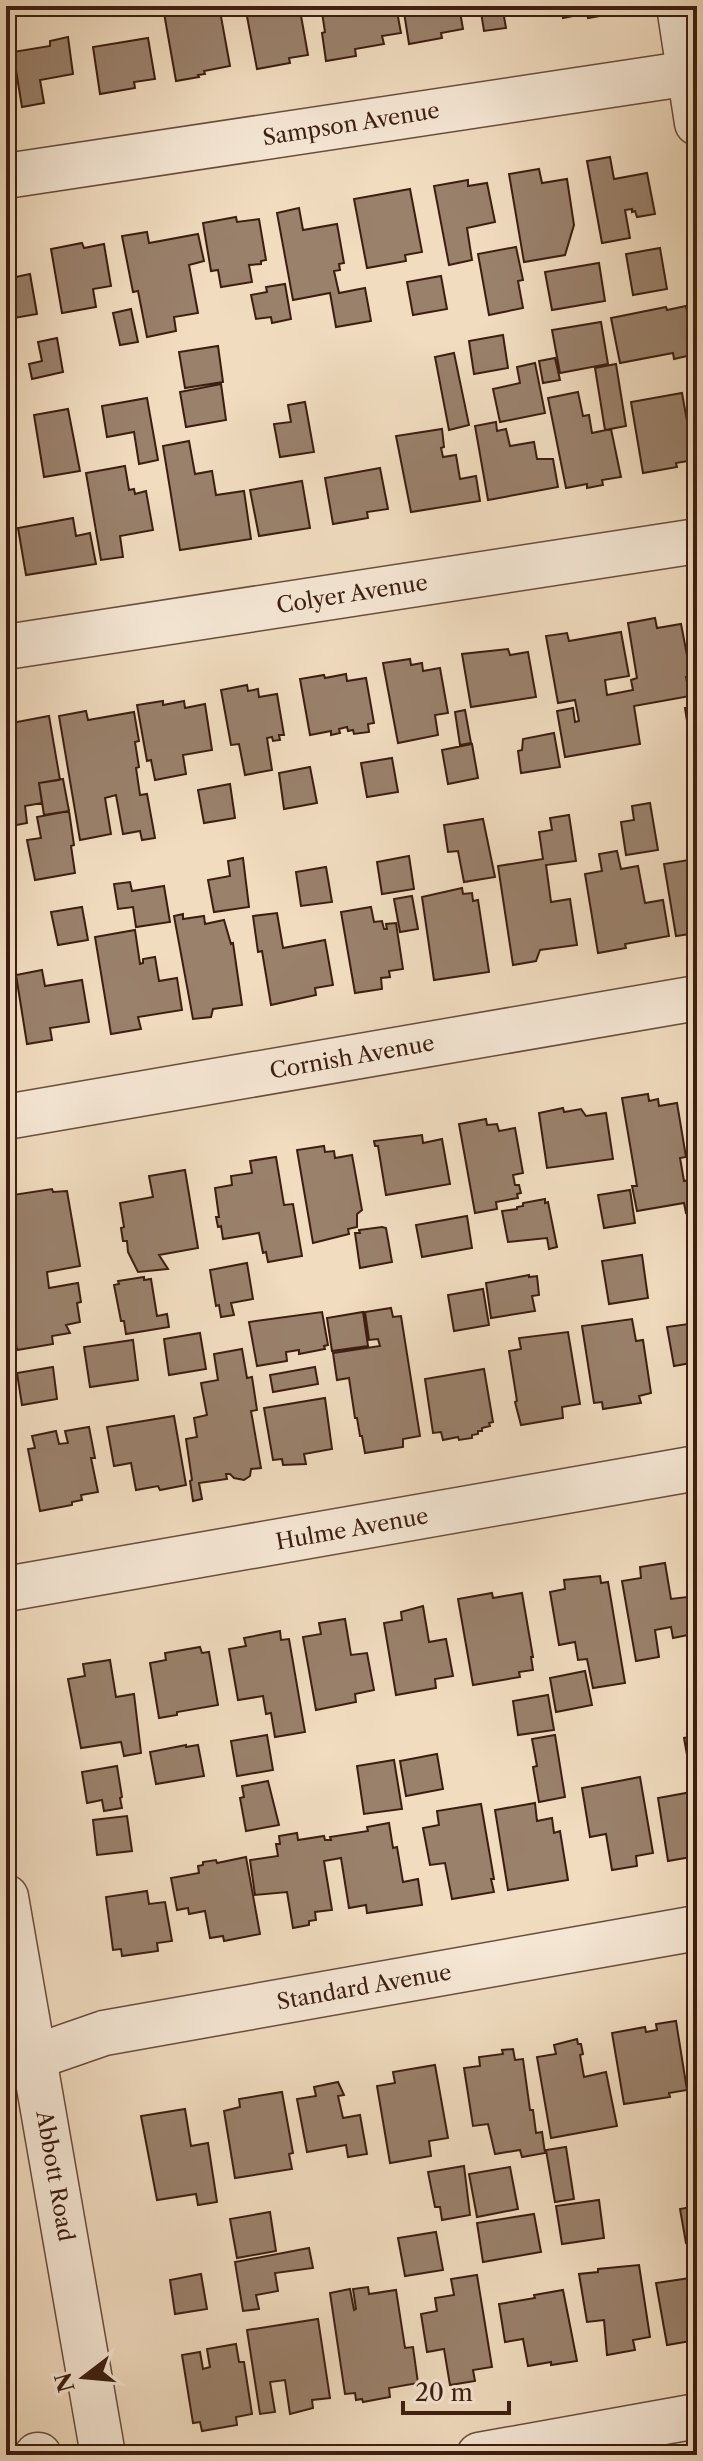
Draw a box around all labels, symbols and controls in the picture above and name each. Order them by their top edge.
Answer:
street label: Sampson Avenue [261,97,441,151]
street label: Colyer Avenue [274,569,430,619]
street label: Cornish Avenue [268,1029,436,1085]
street label: Hulme Avenue [274,1502,430,1556]
street label: Standard Avenue [275,1958,453,2016]
street label: Abbott Road [30,2108,80,2243]
north arrow [44,2337,124,2417]
scale bar [403,2365,509,2415]
text: N [50,2369,81,2395]
text: 20 m [415,2378,473,2407]

